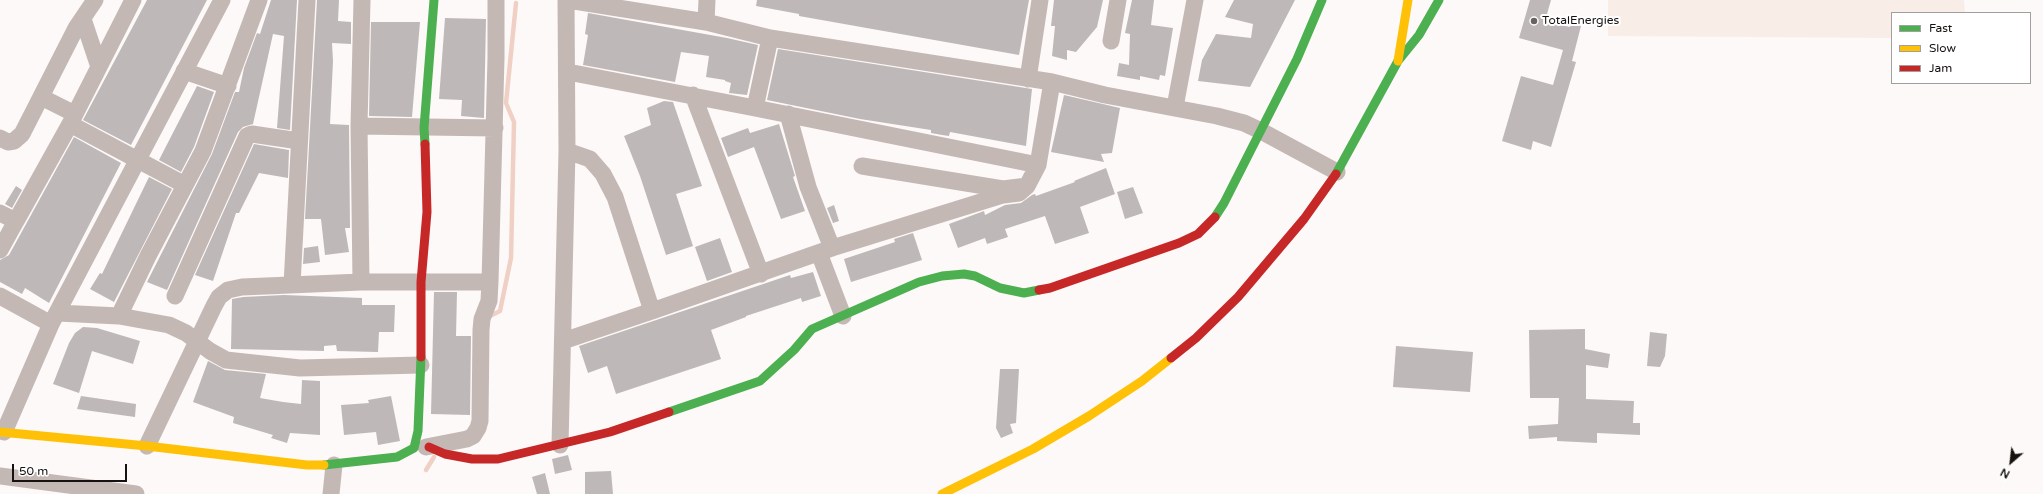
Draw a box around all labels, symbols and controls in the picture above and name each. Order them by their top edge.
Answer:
legend [1891,12,2031,84]
place label: TotalEnergies [1542,14,1619,28]
marker: TotalEnergies [1529,16,1539,26]
text: Fast [1929,21,1952,35]
text: Slow [1929,41,1956,55]
text: Jam [1929,61,1952,75]
north arrow [1991,442,2031,482]
scale bar [14,456,129,482]
text: 50 m [19,464,48,478]
text: N [1998,465,2012,481]

